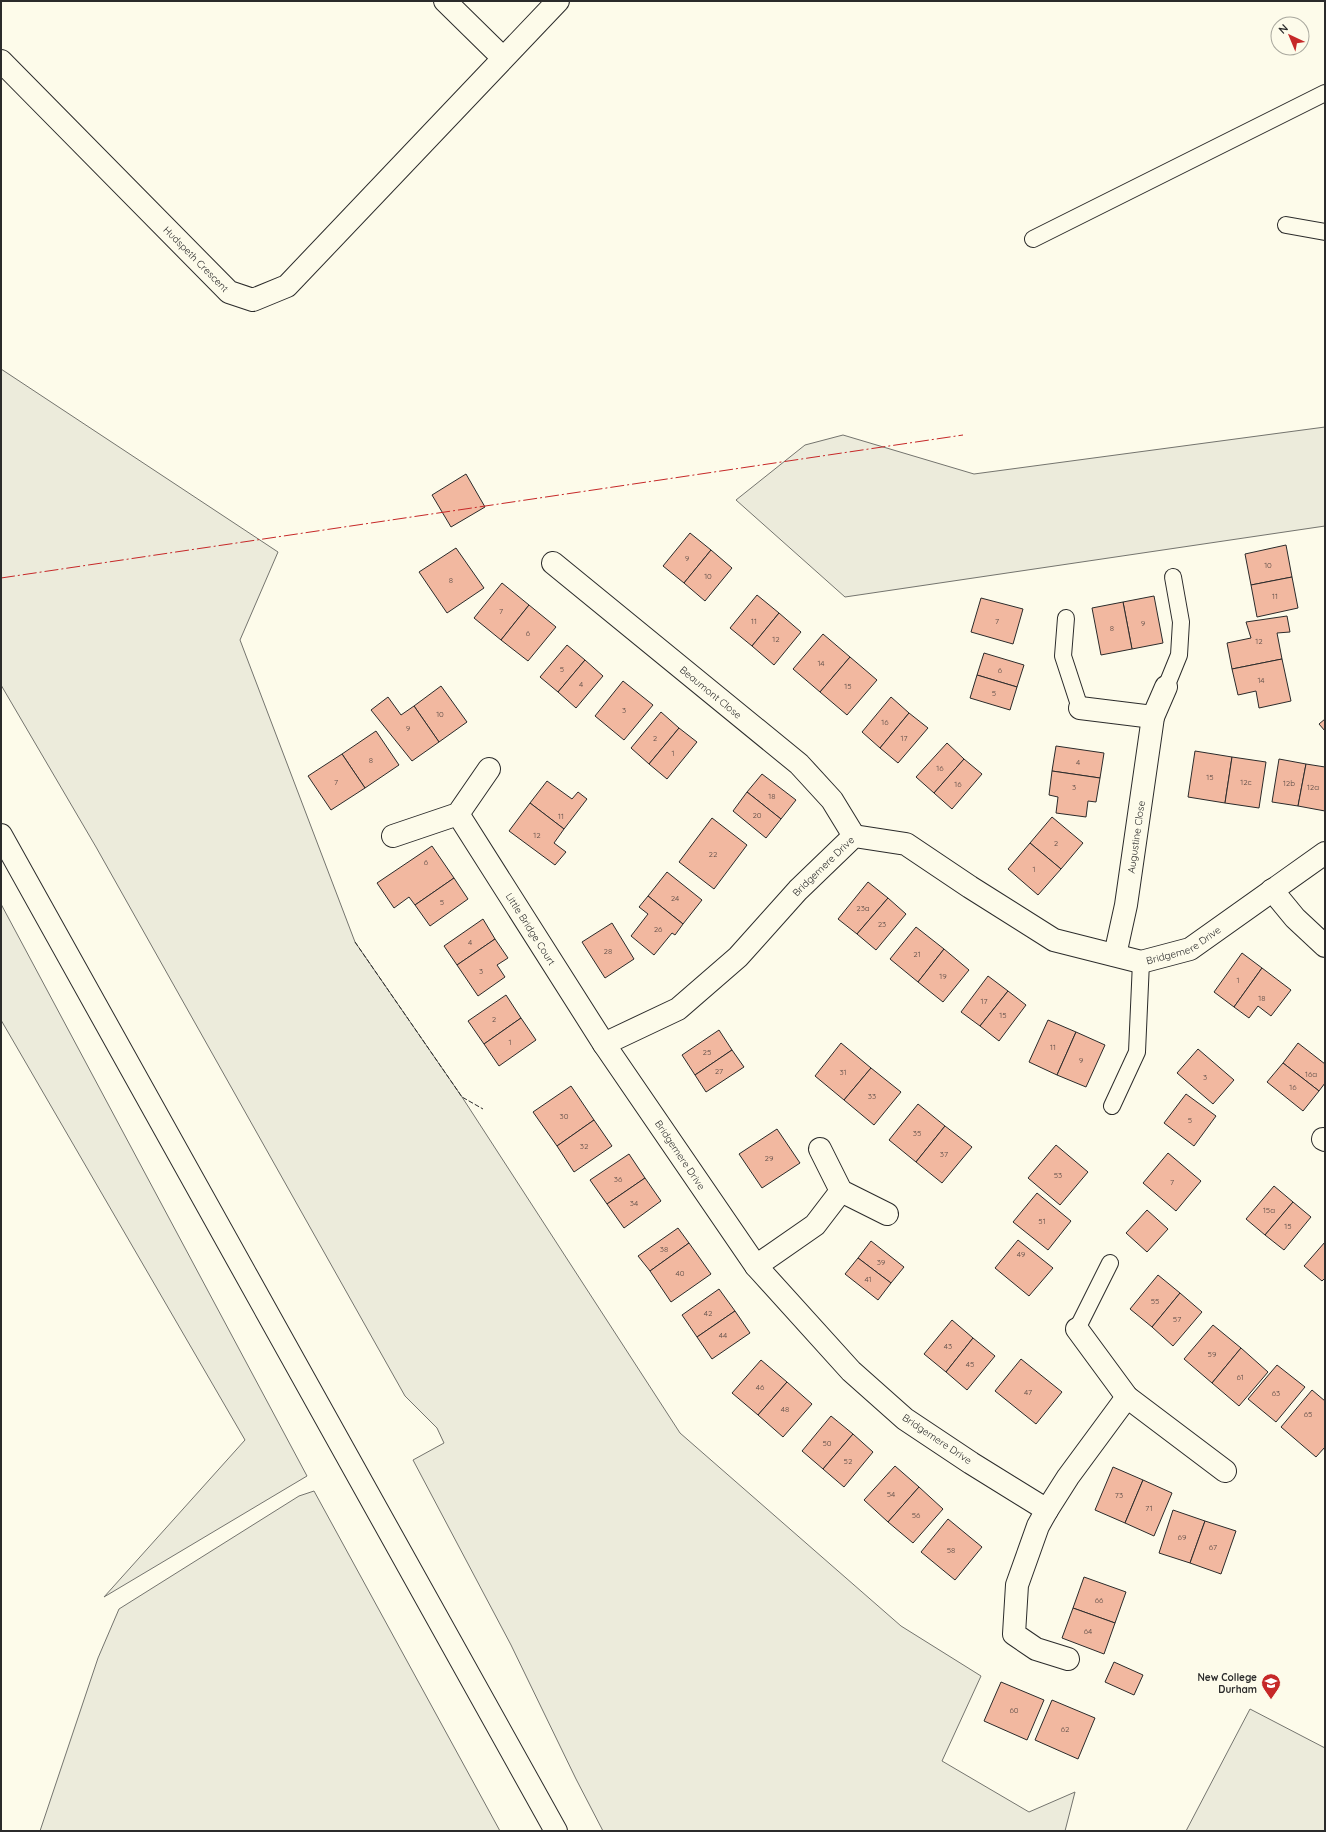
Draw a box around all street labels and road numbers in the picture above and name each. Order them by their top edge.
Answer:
street label: Hudspeth Crescent [161,223,232,295]
street label: Beaumont Close [677,663,745,721]
street label: Augustine Close [1124,799,1147,874]
street label: Bridgemere Drive [789,833,857,899]
street label: Little Bridge Court [503,890,559,968]
street label: Bridgemere Drive [1145,923,1223,967]
street label: Bridgemere Drive [652,1118,708,1193]
street label: Bridgemere Drive [900,1411,975,1467]

